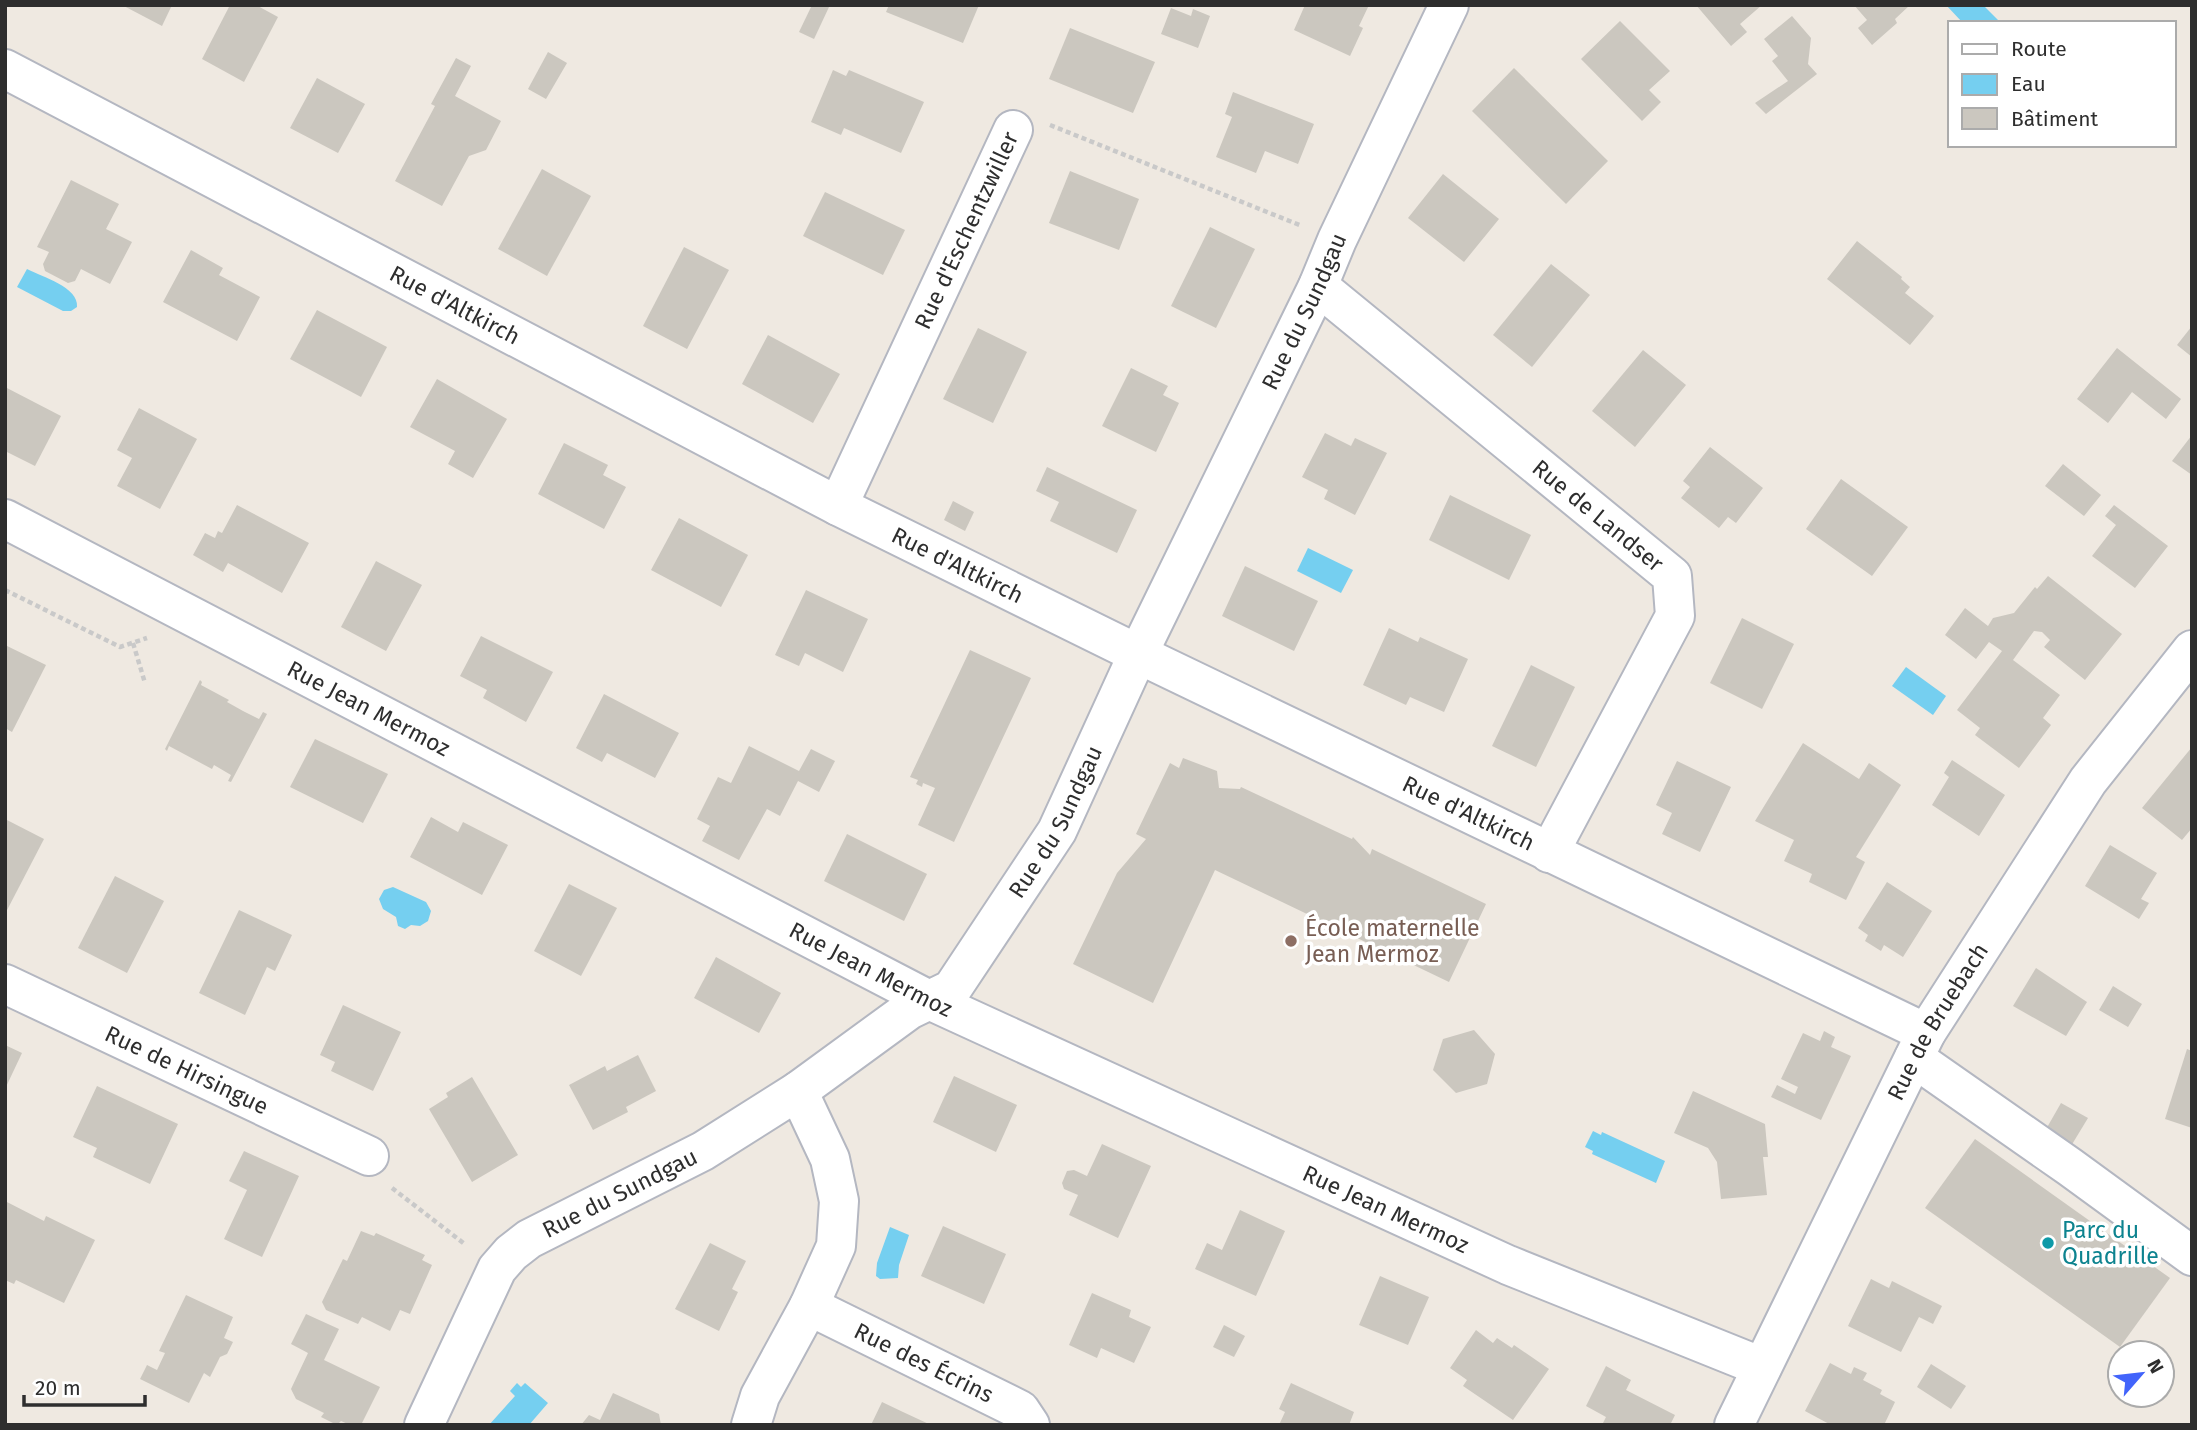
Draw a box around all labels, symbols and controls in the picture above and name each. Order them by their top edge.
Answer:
legend [1948,21,2176,147]
text: Route [2011,36,2067,62]
text: Eau [2011,71,2046,97]
text: Bâtiment [2011,106,2098,132]
street label: Rue d'Eschentzwiller [908,127,1024,334]
street label: Rue du Sundgau [1255,229,1352,394]
street label: Rue d'Altkirch [385,259,525,351]
street label: Rue de Landser [1527,453,1669,578]
street label: Rue d'Altkirch [887,521,1028,609]
street label: Rue Jean Mermoz [282,654,455,762]
street label: Rue du Sundgau [1002,741,1108,903]
street label: Rue d'Altkirch [1398,769,1539,857]
place label: École maternelle Jean Mermoz [1305,913,1480,968]
street label: Rue Jean Mermoz [785,916,957,1023]
marker: École maternelle Jean Mermoz [1283,933,1299,949]
street label: Rue de Bruebach [1881,938,1994,1105]
street label: Rue de Hirsingue [101,1019,273,1120]
street label: Rue du Sundgau [538,1142,702,1244]
street label: Rue Jean Mermoz [1298,1159,1473,1259]
place label: Parc du Quadrille [2062,1216,2159,1270]
marker: Parc du Quadrille [2040,1235,2056,1251]
street label: Rue des Écrins [850,1317,998,1409]
north arrow [2106,1339,2176,1409]
text: N [2142,1355,2169,1377]
scale bar [24,1364,145,1408]
text: 20 m [35,1375,81,1401]

